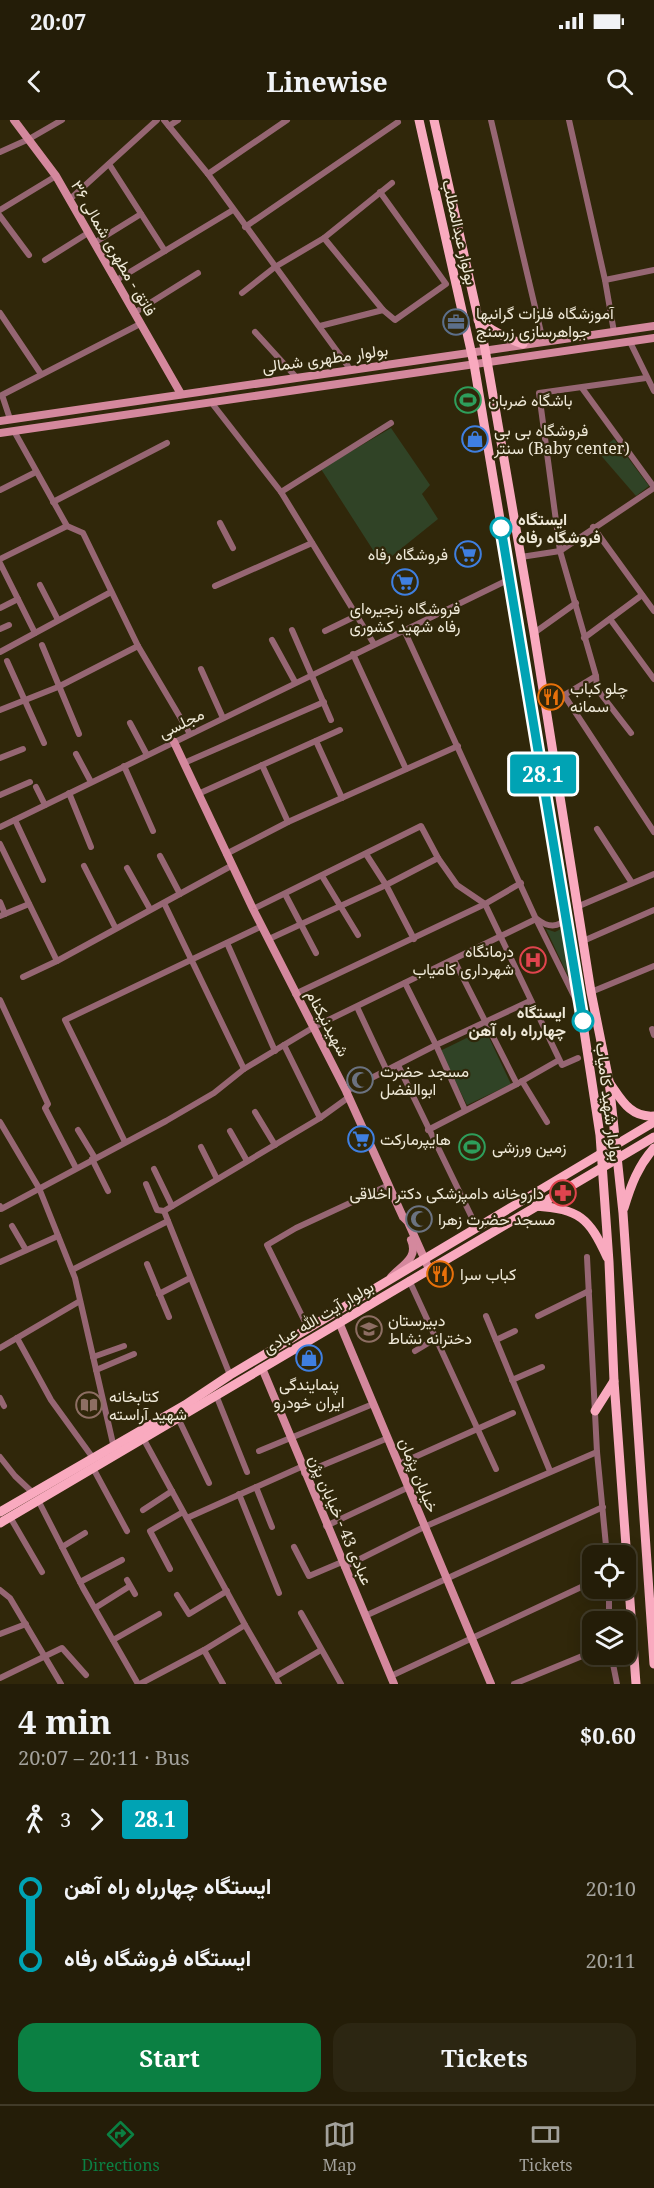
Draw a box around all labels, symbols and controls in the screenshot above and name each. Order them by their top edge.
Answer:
text: 20:07 [30,6,86,36]
text: Linewise [266,63,388,100]
icon: back [18,65,51,98]
icon: search [603,65,636,98]
street label: فاتق - مطهری شمالی ۳۶ [66,176,162,320]
street label: بولوار عبدالمطلب [437,177,483,287]
place label: آموزشگاه فلزات گرانبها جواهرسازی زرسنج [476,302,615,343]
office icon: آموزشگاه فلزات گرانبها جواهرسازی زرسنج [441,307,471,337]
street label: بولوار مطهری شمالی [261,338,389,378]
sports icon: باشگاه ضربان [453,385,483,415]
place label: باشگاه ضربان [488,389,572,411]
place label: فروشگاه بی بی سنتر (Baby center) [493,419,630,459]
shop icon: فروشگاه بی بی سنتر (Baby center) [460,424,490,454]
place label: ایستگاه فروشگاه رفاه [518,508,601,548]
marker: ایستگاه فروشگاه رفاه [490,517,512,539]
supermarket icon: فروشگاه رفاه [453,539,483,569]
place label: فروشگاه رفاه [368,543,448,565]
supermarket icon: فروشگاه زنجیره‌ای رفاه شهید کشوری [390,567,420,597]
place label: فروشگاه زنجیره‌ای رفاه شهید کشوری [349,597,461,637]
place label: چلو کباب سمانه [570,677,628,717]
restaurant icon: چلو کباب سمانه [536,682,566,712]
street label: مجلسی [154,702,208,744]
line badge: 28.1 [501,754,585,794]
text: 28.1 [522,760,564,788]
place label: درمانگاه شهرداری کامیاب [412,940,514,980]
hospital icon: درمانگاه شهرداری کامیاب [518,945,548,975]
street label: شهیدنیکنام [301,986,355,1060]
place label: ایستگاه چهارراه راه آهن [469,1001,566,1042]
marker: ایستگاه چهارراه راه آهن [572,1010,594,1032]
street label: بولوار شهید کامیاب [591,1041,627,1163]
place label: مسجد حضرت ابوالفضل [380,1060,469,1100]
mosque icon: مسجد حضرت ابوالفضل [345,1065,375,1095]
supermarket icon: هایپرمارکت [346,1124,376,1154]
place label: هایپرمارکت [380,1128,451,1151]
sports icon: زمین ورزشی [457,1132,487,1162]
place label: زمین ورزشی [492,1136,566,1158]
pharmacy icon: داروخانه دامپزشکی دکتر اخلاقی [548,1178,578,1208]
place label: داروخانه دامپزشکی دکتر اخلاقی [349,1182,544,1205]
mosque icon: مسجد حضرت زهرا [404,1204,434,1234]
place label: مسجد حضرت زهرا [438,1208,555,1230]
restaurant icon: کباب سرا [425,1259,455,1289]
place label: کباب سرا [460,1263,516,1285]
street label: بولوار آیت الله عبادی [258,1275,378,1359]
place label: دبیرستان دخترانه نشاط [388,1309,472,1349]
school or university icon: دبیرستان دخترانه نشاط [354,1314,384,1344]
shop icon: پنمایندگی ایران خودرو [294,1343,324,1373]
place label: پنمایندگی ایران خودرو [274,1373,344,1413]
place label: کتابخانه شهید آراسته [109,1385,187,1425]
library icon: کتابخانه شهید آراسته [74,1390,104,1420]
street label: خیابان پژمان [393,1434,444,1516]
street label: عبادی 43 - خیابان پژن [303,1452,378,1589]
map controls [582,1545,636,1665]
button: locate [582,1545,636,1599]
button: layers [582,1611,636,1665]
text: 4 min [18,1699,111,1744]
text: $0.60 [580,1720,636,1750]
text: 20:07 – 20:11 · Bus [18,1744,189,1771]
icon: walk [18,1803,51,1836]
icon: forward [80,1803,113,1836]
text: 28.1 [134,1805,176,1833]
text: 3 [60,1806,71,1833]
text: ایستگاه چهارراه راه آهن [64,1870,271,1900]
text: 20:10 [586,1875,636,1902]
text: ایستگاه فروشگاه رفاه [64,1942,251,1972]
text: 20:11 [586,1947,636,1974]
button: Start [18,2023,321,2092]
button: Tickets [333,2023,636,2092]
tab: Directions [81,2118,160,2176]
tab: Map [323,2118,356,2176]
tab: Tickets [519,2118,573,2176]

